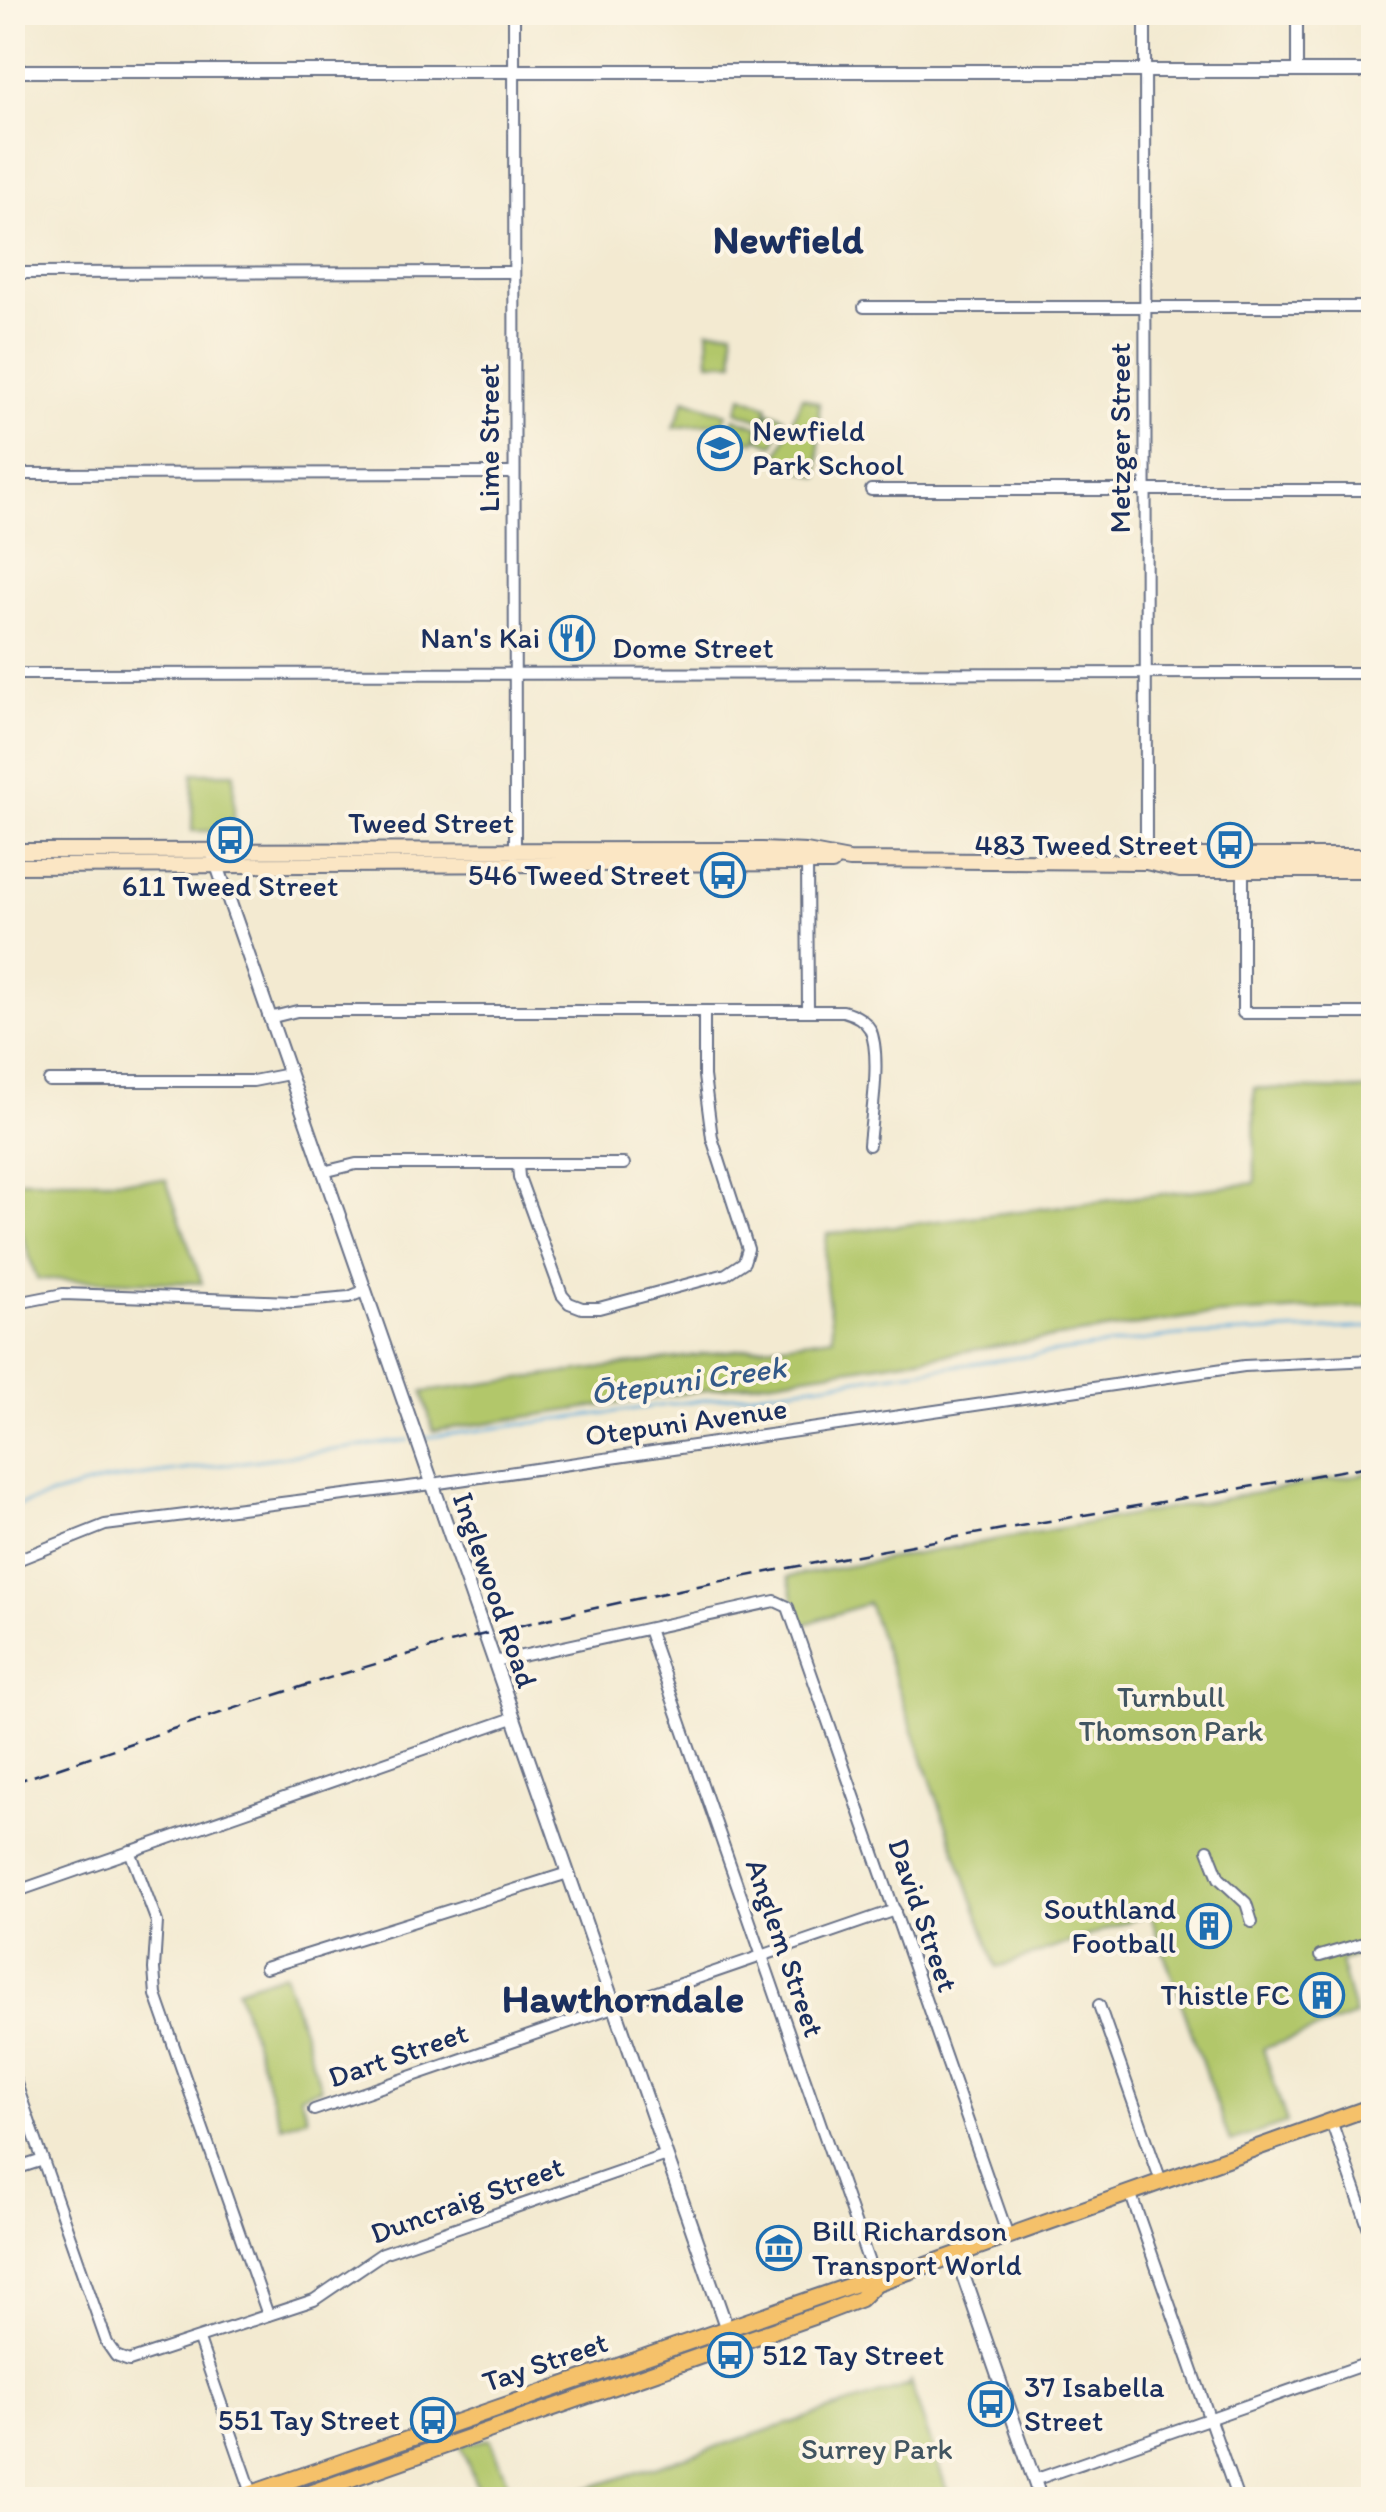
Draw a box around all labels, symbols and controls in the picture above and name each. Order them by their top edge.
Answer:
district label: Newfield [713,215,864,263]
street label: Metzger Street [1101,342,1138,534]
street label: Lime Street [470,363,507,513]
place label: Newfield Park School [752,412,904,483]
school or university icon: Newfield Park School [697,425,743,471]
restaurant icon: Nan's Kai [549,615,595,661]
place label: Nan's Kai [420,619,540,656]
street label: Dome Street [612,629,774,666]
street label: Tweed Street [348,804,514,841]
bus stop icon: 611 Tweed Street [207,817,253,863]
bus stop icon: 483 Tweed Street [1207,822,1253,868]
place label: 483 Tweed Street [975,826,1198,863]
bus stop icon: 546 Tweed Street [700,852,746,898]
place label: 546 Tweed Street [468,856,690,893]
place label: 611 Tweed Street [122,867,338,904]
water label: Ōtepuni Creek [588,1347,790,1413]
street label: Otepuni Avenue [582,1389,789,1454]
street label: Inglewood Road [445,1487,546,1692]
park label: Turnbull Thomson Park [1079,1678,1264,1749]
street label: David Street [880,1833,967,1996]
street label: Anglem Street [738,1854,833,2042]
place label: Southland Football [1044,1890,1177,1961]
building icon: Southland Football [1186,1903,1232,1949]
building icon: Thistle FC [1299,1972,1345,2018]
district label: Hawthorndale [502,1974,744,2022]
place label: Thistle FC [1161,1976,1290,2013]
street label: Dart Street [323,2013,473,2096]
street label: Duncraig Street [365,2147,569,2252]
place label: Bill Richardson Transport World [812,2212,1022,2283]
museum icon: Bill Richardson Transport World [756,2225,802,2271]
street label: Tay Street [477,2323,612,2400]
bus stop icon: 512 Tay Street [707,2332,753,2378]
place label: 512 Tay Street [762,2336,944,2373]
place label: 37 Isabella Street [1024,2368,1165,2439]
bus stop icon: 37 Isabella Street [968,2381,1014,2427]
bus stop icon: 551 Tay Street [410,2397,456,2443]
place label: 551 Tay Street [218,2401,400,2438]
park label: Surrey Park [801,2430,953,2467]

